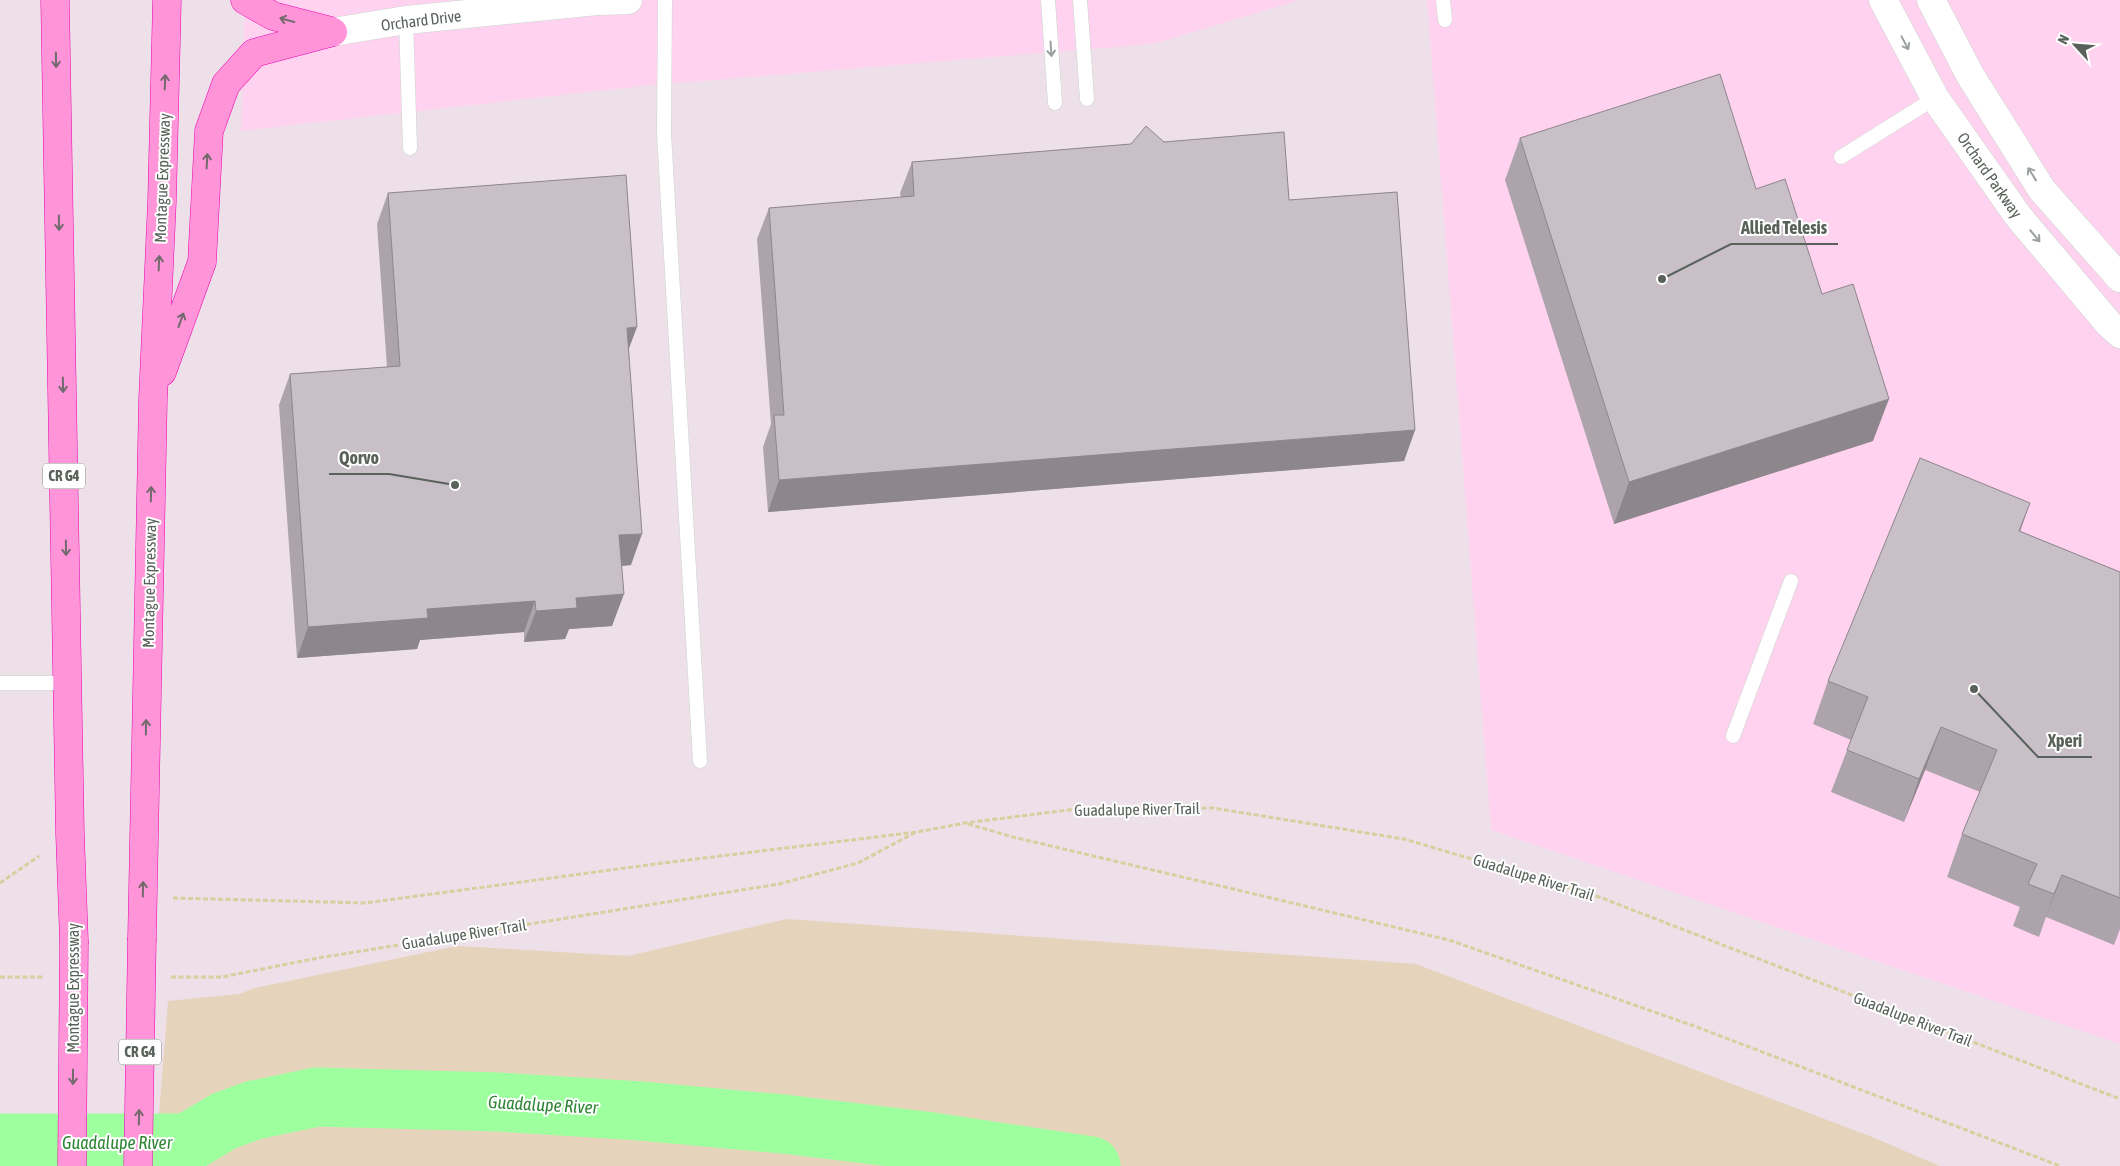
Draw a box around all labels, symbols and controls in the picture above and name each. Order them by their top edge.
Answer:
street label: Orchard Drive [380,6,462,34]
one-way arrow [280,15,296,24]
north arrow [2050,20,2100,70]
text: N [2054,32,2072,47]
one-way arrow [1901,36,1911,50]
one-way arrow [1047,40,1056,56]
one-way arrow [52,52,61,68]
one-way arrow [160,74,170,90]
street label: Montague Expressway [151,112,174,243]
street label: Orchard Parkway [1953,129,2026,222]
one-way arrow [203,154,212,170]
one-way arrow [2027,167,2037,181]
callout: Allied Telesis [1731,211,1838,244]
one-way arrow [55,215,64,231]
text: Allied Telesis [1740,217,1828,238]
one-way arrow [2029,229,2040,242]
one-way arrow [154,255,164,272]
one-way arrow [177,313,186,328]
one-way arrow [58,377,67,393]
callout: Qorvo [329,441,389,474]
text: Qorvo [339,447,379,468]
road number: CR G4 [43,464,85,488]
one-way arrow [146,486,156,502]
street label: Montague Expressway [139,518,160,648]
one-way arrow [61,539,70,555]
one-way arrow [142,719,151,735]
callout: Xperi [2038,724,2092,757]
text: Xperi [2047,730,2082,751]
street label: Guadalupe River Trail [1074,799,1201,820]
street label: Guadalupe River Trail [1471,850,1598,905]
one-way arrow [138,881,148,898]
street label: Guadalupe River Trail [400,915,528,954]
street label: Montague Expressway [64,923,83,1053]
street label: Guadalupe River Trail [1851,988,1976,1051]
road number: CR G4 [119,1040,161,1064]
one-way arrow [68,1069,78,1085]
water label: Guadalupe River [488,1091,599,1118]
one-way arrow [134,1110,143,1126]
water label: Guadalupe River [62,1132,173,1153]

